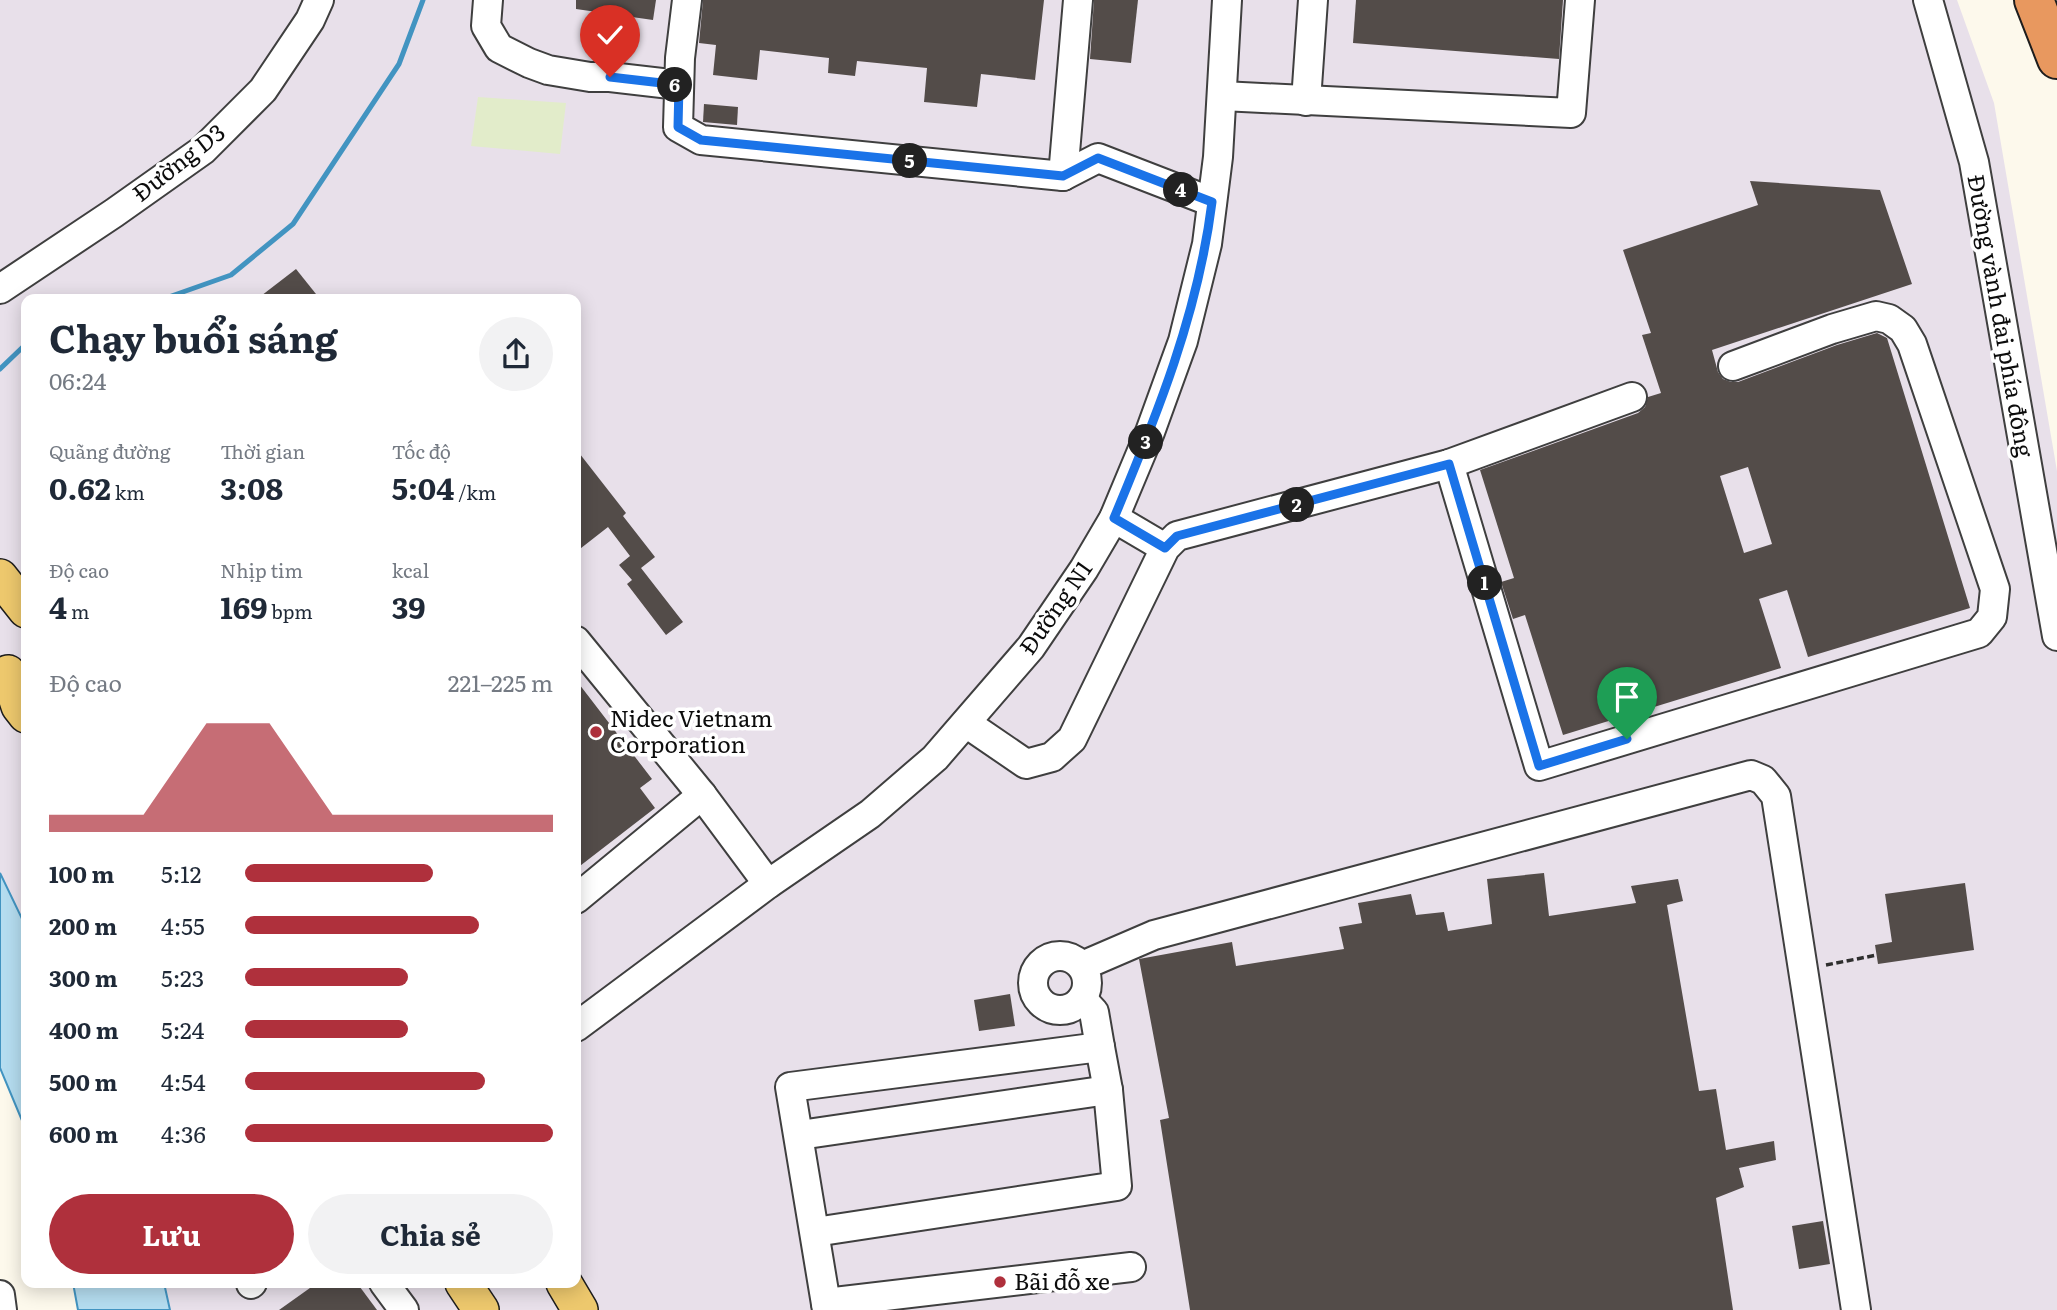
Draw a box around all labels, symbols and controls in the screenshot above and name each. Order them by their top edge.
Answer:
pin [580,5,640,77]
icon: check [591,16,629,54]
pin: 6 [658,68,692,102]
text: 6 [669,70,680,98]
street label: Đường D3 [124,114,231,208]
pin: 5 [892,144,928,178]
text: 5 [904,146,915,174]
pin: 4 [1164,172,1198,208]
street label: Đường vành đai phía đông [1960,172,2044,460]
text: 4 [1175,175,1186,203]
text: Chạy buổi sáng [49,308,338,365]
button: share [479,317,553,391]
text: 06:24 [49,363,106,397]
pin: 3 [1128,424,1164,460]
text: 3 [1140,427,1151,455]
text: Quãng đường [49,437,171,465]
text: Thời gian [220,437,305,465]
text: Tốc độ [392,437,451,465]
text: 0.62 [49,465,111,509]
text: 3:08 [220,465,283,509]
text: 5:04 [392,465,454,509]
text: km [111,478,145,506]
text: /km [454,478,496,506]
pin: 2 [1280,488,1314,522]
text: 2 [1291,490,1302,518]
street label: Đường N1 [1010,553,1099,661]
text: Độ cao [49,556,109,584]
text: Nhịp tim [220,556,303,584]
text: kcal [392,556,429,584]
pin: 1 [1468,566,1502,600]
text: 1 [1481,568,1488,596]
text: 4 [49,584,67,628]
text: 169 [220,584,267,628]
text: 39 [392,584,426,628]
text: m [67,597,89,625]
text: bpm [267,597,313,625]
text: Độ cao [49,665,122,699]
text: 221–225 m [448,665,553,699]
pin [1597,667,1657,739]
icon: arrive [1608,678,1646,716]
place label: Nidec Vietnam Corporation [610,700,772,760]
marker: Nidec Vietnam Corporation [588,724,604,740]
text: 100 m [49,856,114,890]
text: 5:12 [161,856,201,890]
text: 200 m [49,908,117,942]
text: 4:55 [161,908,205,942]
text: 300 m [49,960,118,994]
text: 5:23 [161,960,204,994]
text: 400 m [49,1012,119,1046]
text: 5:24 [161,1012,204,1046]
text: 500 m [49,1064,117,1098]
text: 4:54 [161,1064,206,1098]
text: 600 m [49,1116,118,1150]
text: 4:36 [161,1116,206,1150]
button: Lưu [49,1194,294,1274]
button: Chia sẻ [308,1194,553,1274]
place label: Bãi đỗ xe [1014,1263,1110,1297]
marker: Bãi đỗ xe [992,1274,1008,1290]

